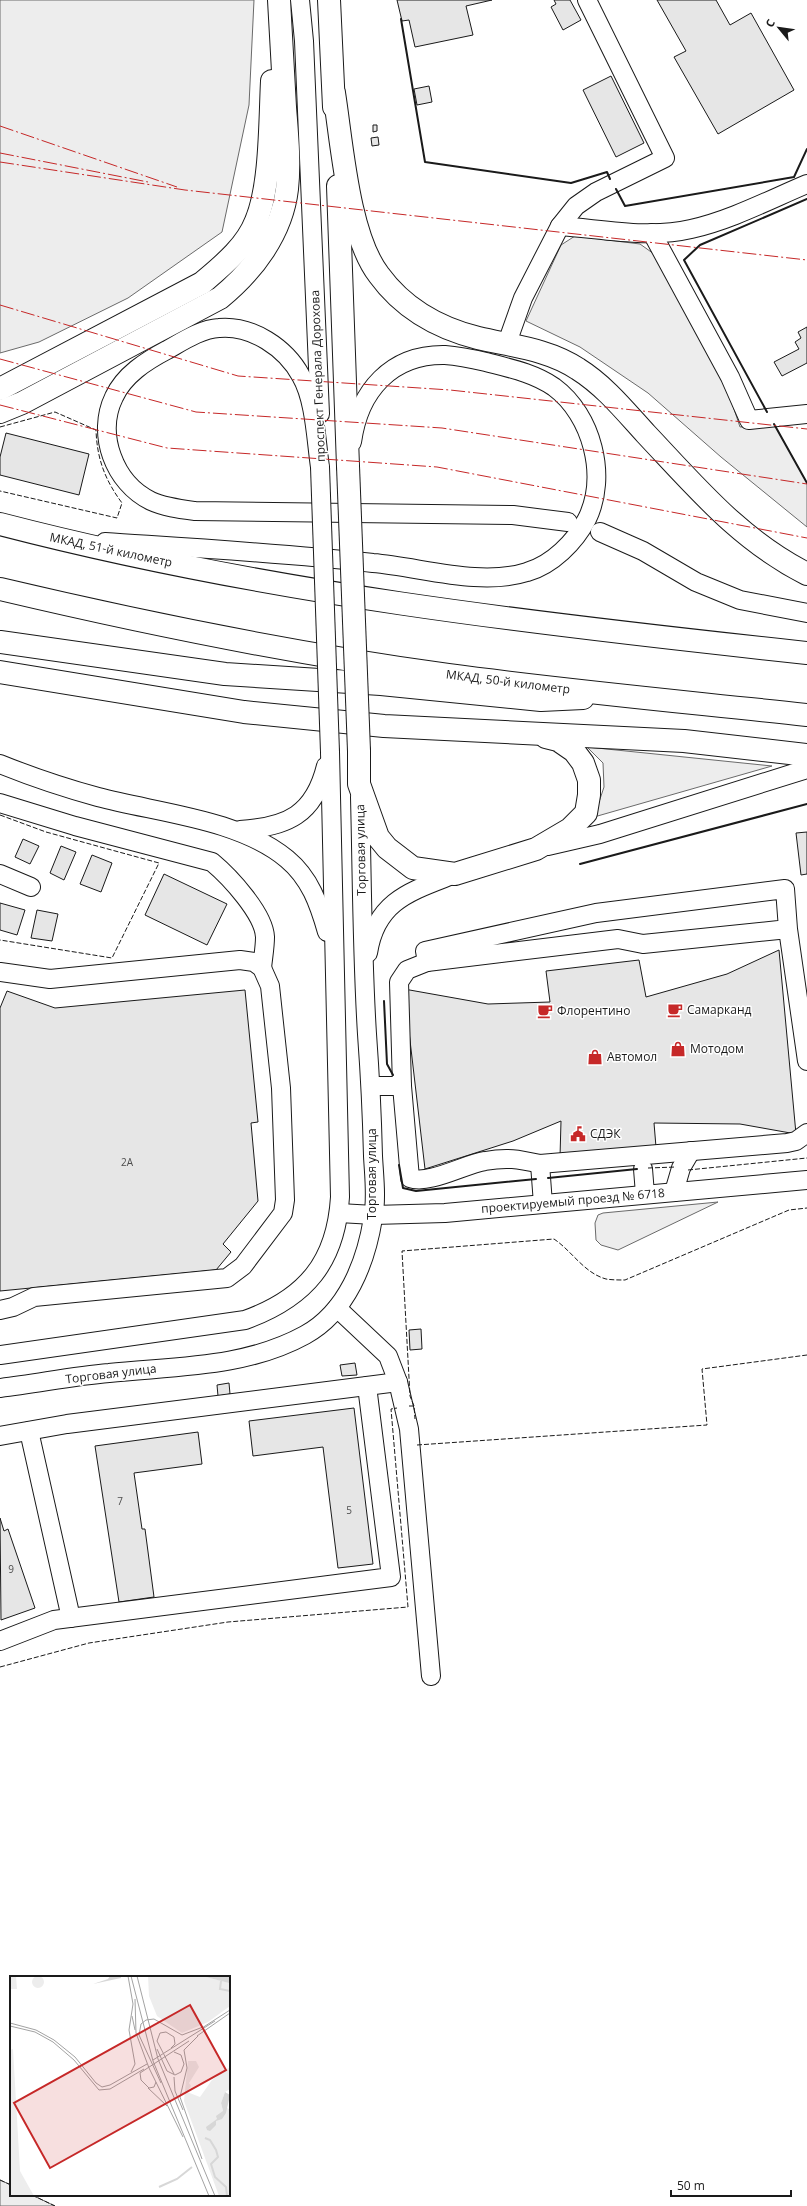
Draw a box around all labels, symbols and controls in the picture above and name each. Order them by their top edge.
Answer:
north arrow [759,8,799,48]
text: С [762,16,778,30]
street label: проспект Генерала Дорохова [306,290,329,462]
street label: МКАД, 51-й километр [48,528,174,571]
street label: МКАД, 50-й километр [445,665,571,698]
street label: Торговая улица [351,804,370,896]
cafe icon: Самарканд [666,1001,684,1019]
place label: Самарканд [687,1001,751,1018]
cafe icon: Флорентино [536,1002,554,1020]
place label: Флорентино [557,1002,630,1019]
shop icon: Мотодом [669,1040,687,1058]
place label: Мотодом [690,1040,744,1057]
shop icon: Автомол [586,1048,604,1066]
place label: Автомол [607,1048,657,1065]
public building icon: СДЭК [569,1125,587,1143]
place label: СДЭК [590,1125,621,1142]
street label: Торговая улица [363,1128,380,1220]
house number: 2А [121,1155,134,1169]
street label: проектируемый проезд № 6718 [480,1184,666,1217]
street label: Торговая улица [64,1359,157,1388]
house number: 7 [117,1494,123,1508]
house number: 5 [346,1503,352,1517]
house number: 9 [8,1562,14,1576]
inset map [10,1976,230,2196]
scale bar [671,2172,791,2198]
text: 50 m [677,2177,705,2194]

